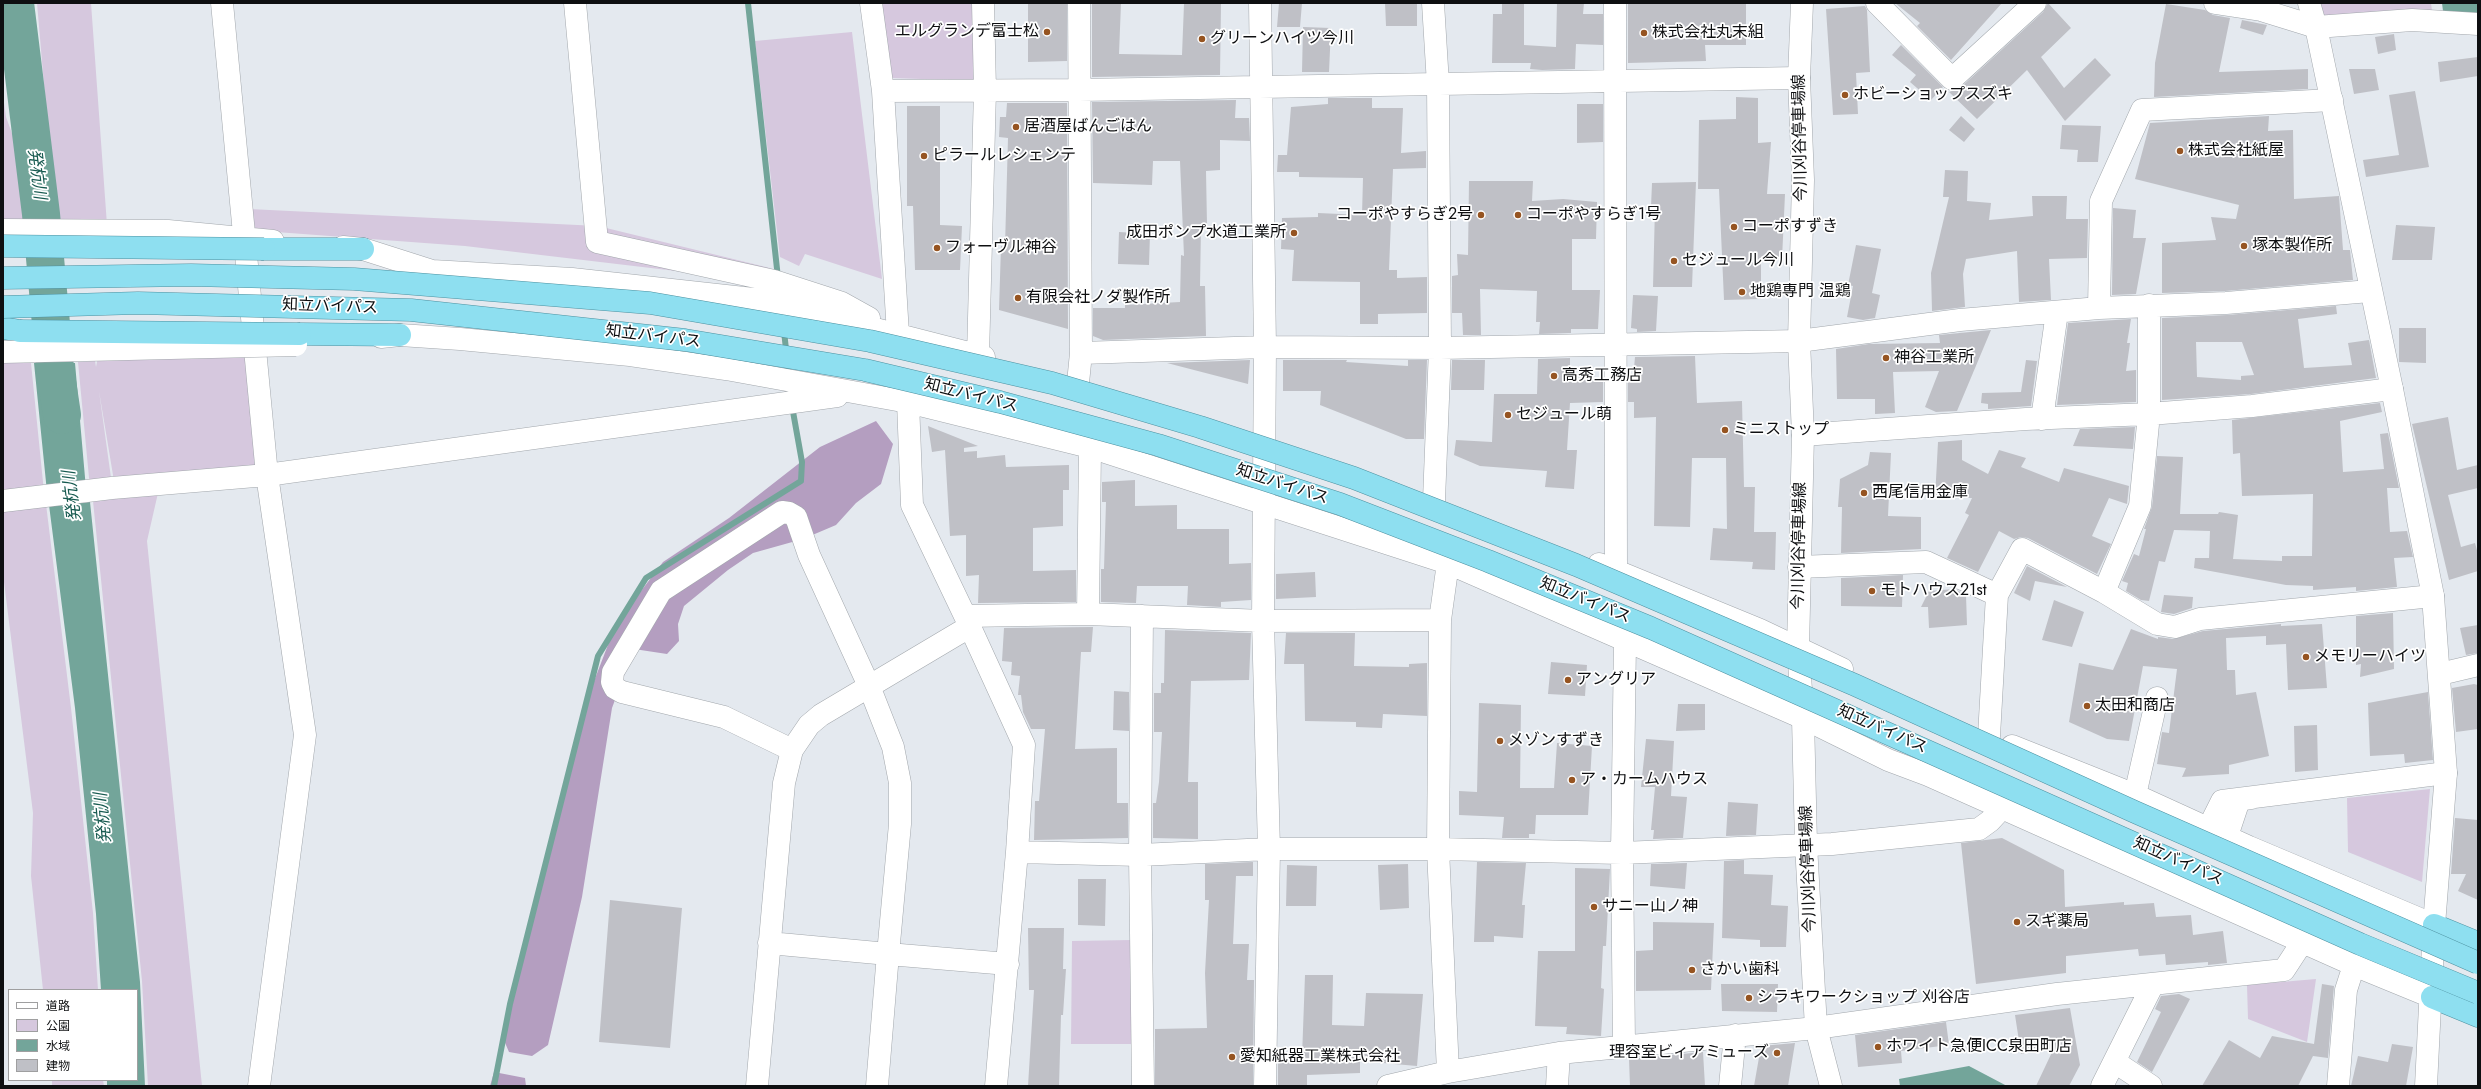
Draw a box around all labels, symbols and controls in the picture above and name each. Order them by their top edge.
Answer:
place label: エルグランデ富士松 [895,22,1039,42]
place label: 株式会社丸末組 [1652,23,1764,43]
marker: エルグランデ富士松 [1042,27,1052,37]
marker: 株式会社丸末組 [1639,28,1649,38]
place label: グリーンハイツ今川 [1210,29,1354,49]
marker: グリーンハイツ今川 [1197,34,1207,44]
street label: 今川刈谷停車場線 [1790,74,1812,202]
place label: ホビーショップスズキ [1853,85,2013,105]
marker: ホビーショップスズキ [1840,90,1850,100]
place label: 居酒屋ばんごはん [1024,117,1152,137]
marker: 居酒屋ばんごはん [1011,122,1021,132]
place label: 株式会社紙屋 [2188,141,2284,161]
place label: ピラールレシェンテ [932,146,1076,166]
marker: 株式会社紙屋 [2175,146,2185,156]
water label: 発杭川 [23,147,49,201]
marker: ピラールレシェンテ [919,151,929,161]
place label: コーポやすらぎ2号 [1336,205,1473,225]
place label: コーポやすらぎ1号 [1526,205,1661,225]
marker: コーポやすらぎ2号 [1476,210,1486,220]
marker: コーポやすらぎ1号 [1513,210,1523,220]
place label: コーポすずき [1742,217,1838,237]
marker: コーポすずき [1729,222,1739,232]
place label: 成田ポンプ水道工業所 [1126,223,1286,243]
marker: 成田ポンプ水道工業所 [1289,228,1299,238]
place label: 塚本製作所 [2252,236,2332,256]
place label: フォーヴル神谷 [945,238,1057,258]
marker: 塚本製作所 [2239,241,2249,251]
marker: フォーヴル神谷 [932,243,942,253]
place label: セジュール今川 [1682,251,1794,271]
marker: セジュール今川 [1669,256,1679,266]
place label: 地鶏専門 温鶏 [1750,282,1851,302]
marker: 地鶏専門 温鶏 [1737,287,1747,297]
place label: 有限会社ノダ製作所 [1026,288,1170,308]
marker: 有限会社ノダ製作所 [1013,293,1023,303]
street label: 知立バイパス [282,296,378,318]
street label: 知立バイパス [604,322,702,352]
place label: 神谷工業所 [1894,348,1974,368]
marker: 神谷工業所 [1881,353,1891,363]
place label: 高秀工務店 [1562,366,1642,386]
marker: 高秀工務店 [1549,371,1559,381]
street label: 知立バイパス [922,375,1020,417]
place label: セジュール萌 [1516,405,1612,425]
marker: セジュール萌 [1503,410,1513,420]
place label: ミニストップ [1733,420,1829,440]
marker: ミニストップ [1720,425,1730,435]
street label: 知立バイパス [1233,461,1331,509]
water label: 発杭川 [60,469,86,523]
street label: 今川刈谷停車場線 [1789,482,1811,610]
place label: 西尾信用金庫 [1872,483,1968,503]
marker: 西尾信用金庫 [1859,488,1869,498]
street label: 知立バイパス [1537,574,1633,628]
place label: モトハウス21st [1880,581,1987,601]
marker: モトハウス21st [1867,586,1877,596]
place label: メモリーハイツ [2314,647,2426,667]
marker: メモリーハイツ [2301,652,2311,662]
place label: アングリア [1576,670,1656,690]
marker: アングリア [1563,675,1573,685]
place label: 太田和商店 [2095,696,2175,716]
marker: 太田和商店 [2082,701,2092,711]
street label: 知立バイパス [1834,702,1930,758]
place label: メゾンすずき [1508,731,1604,751]
marker: メゾンすずき [1495,736,1505,746]
place label: ア・カームハウス [1580,770,1708,790]
marker: ア・カームハウス [1567,775,1577,785]
water label: 発杭川 [92,792,116,844]
street label: 今川刈谷停車場線 [1797,805,1821,933]
street label: 知立バイパス [2130,834,2226,890]
place label: サニー山ノ神 [1602,897,1698,917]
marker: サニー山ノ神 [1589,902,1599,912]
place label: スギ薬局 [2025,912,2089,932]
marker: スギ薬局 [2012,917,2022,927]
place label: さかい歯科 [1700,960,1780,980]
marker: さかい歯科 [1687,965,1697,975]
place label: シラキワークショップ 刈谷店 [1757,988,1970,1008]
legend [8,989,138,1081]
marker: シラキワークショップ 刈谷店 [1744,993,1754,1003]
text: 道路 [46,997,70,1015]
text: 公園 [46,1017,70,1035]
text: 水域 [46,1037,70,1055]
place label: ホワイト急便ICC泉田町店 [1886,1037,2072,1057]
marker: ホワイト急便ICC泉田町店 [1873,1042,1883,1052]
place label: 理容室ビィアミューズ [1609,1043,1769,1063]
place label: 愛知紙器工業株式会社 [1240,1047,1400,1067]
marker: 理容室ビィアミューズ [1772,1048,1782,1058]
marker: 愛知紙器工業株式会社 [1227,1052,1237,1062]
text: 建物 [46,1057,70,1075]

